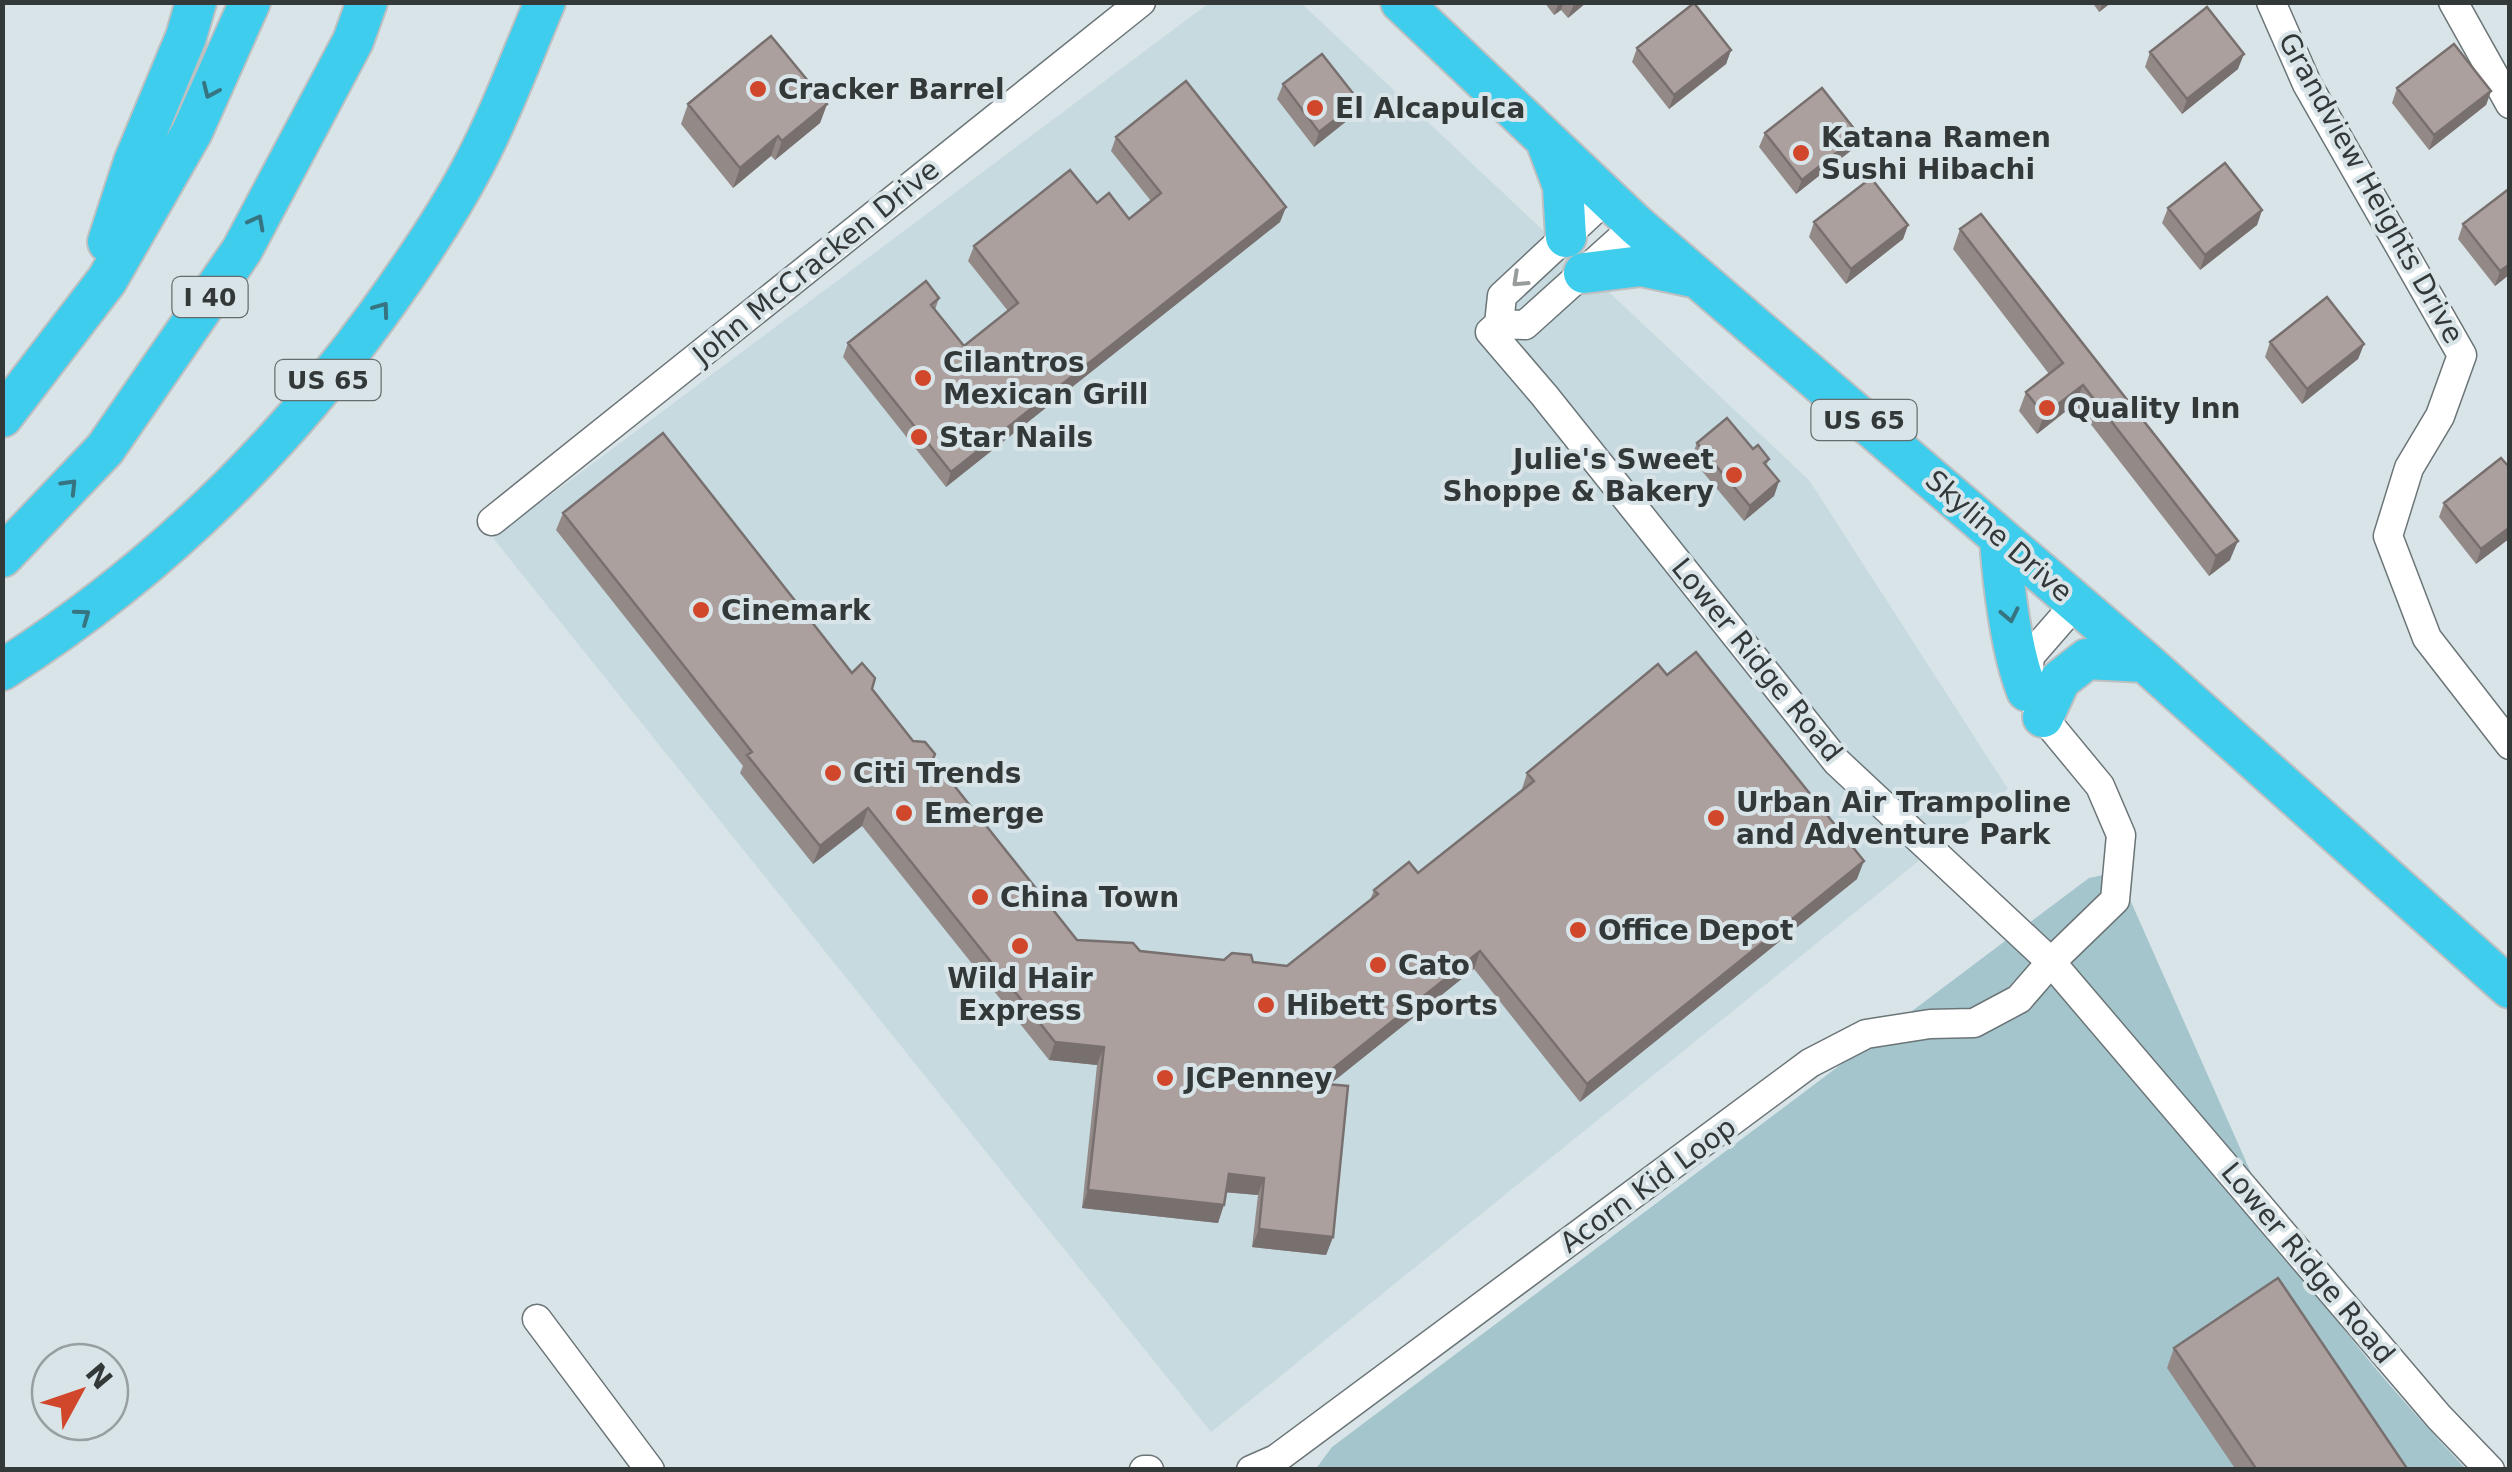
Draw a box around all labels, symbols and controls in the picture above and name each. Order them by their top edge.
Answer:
street label: Grandview Heights Drive [2272,27,2470,349]
place label: Cracker Barrel [778,73,1005,106]
marker: Cracker Barrel [747,78,769,100]
one-way arrow [202,81,222,99]
place label: El Alcapulca [1335,92,1525,125]
marker: El Alcapulca [1304,97,1326,119]
place label: Katana Ramen Sushi Hibachi [1821,121,2051,186]
marker: Katana Ramen Sushi Hibachi [1790,142,1812,164]
street label: John McCracken Drive [685,153,946,373]
one-way arrow [245,214,265,232]
one-way arrow [1512,269,1530,287]
road number: I 40 [172,277,248,317]
one-way arrow [370,301,388,320]
place label: Cilantros Mexican Grill [943,346,1148,411]
road number: US 65 [276,360,380,400]
marker: Cilantros Mexican Grill [912,367,934,389]
place label: Quality Inn [2067,392,2241,425]
marker: Quality Inn [2036,397,2058,419]
road number: US 65 [1812,400,1916,440]
place label: Star Nails [939,421,1093,454]
marker: Star Nails [908,426,930,448]
place label: Julie's Sweet Shoppe & Bakery [1443,443,1714,508]
street label: Skyline Drive [1919,463,2079,609]
marker: Julie's Sweet Shoppe & Bakery [1723,464,1745,486]
one-way arrow [58,479,76,498]
street label: Lower Ridge Road [1665,552,1849,768]
place label: Cinemark [721,594,872,627]
marker: Cinemark [690,599,712,621]
one-way arrow [1999,607,2020,624]
one-way arrow [72,609,91,628]
place label: Citi Trends [853,757,1021,790]
marker: Citi Trends [822,762,844,784]
place label: Urban Air Trampoline and Adventure Park [1736,786,2071,851]
place label: Emerge [924,797,1044,830]
marker: Emerge [893,802,915,824]
marker: Urban Air Trampoline and Adventure Park [1705,807,1727,829]
place label: China Town [1000,881,1179,914]
marker: China Town [969,886,991,908]
place label: Office Depot [1598,914,1793,947]
marker: Office Depot [1567,919,1589,941]
marker: Wild Hair Express [1009,935,1031,957]
place label: Cato [1398,949,1470,982]
marker: Cato [1367,954,1389,976]
place label: Wild Hair Express [947,962,1093,1027]
place label: Hibett Sports [1286,989,1498,1022]
marker: Hibett Sports [1255,994,1277,1016]
place label: JCPenney [1183,1062,1333,1095]
marker: JCPenney [1154,1067,1176,1089]
street label: Acorn Kid Loop [1554,1110,1742,1260]
street label: Lower Ridge Road [2214,1156,2402,1370]
north arrow [30,1342,130,1442]
text: N [79,1357,119,1396]

